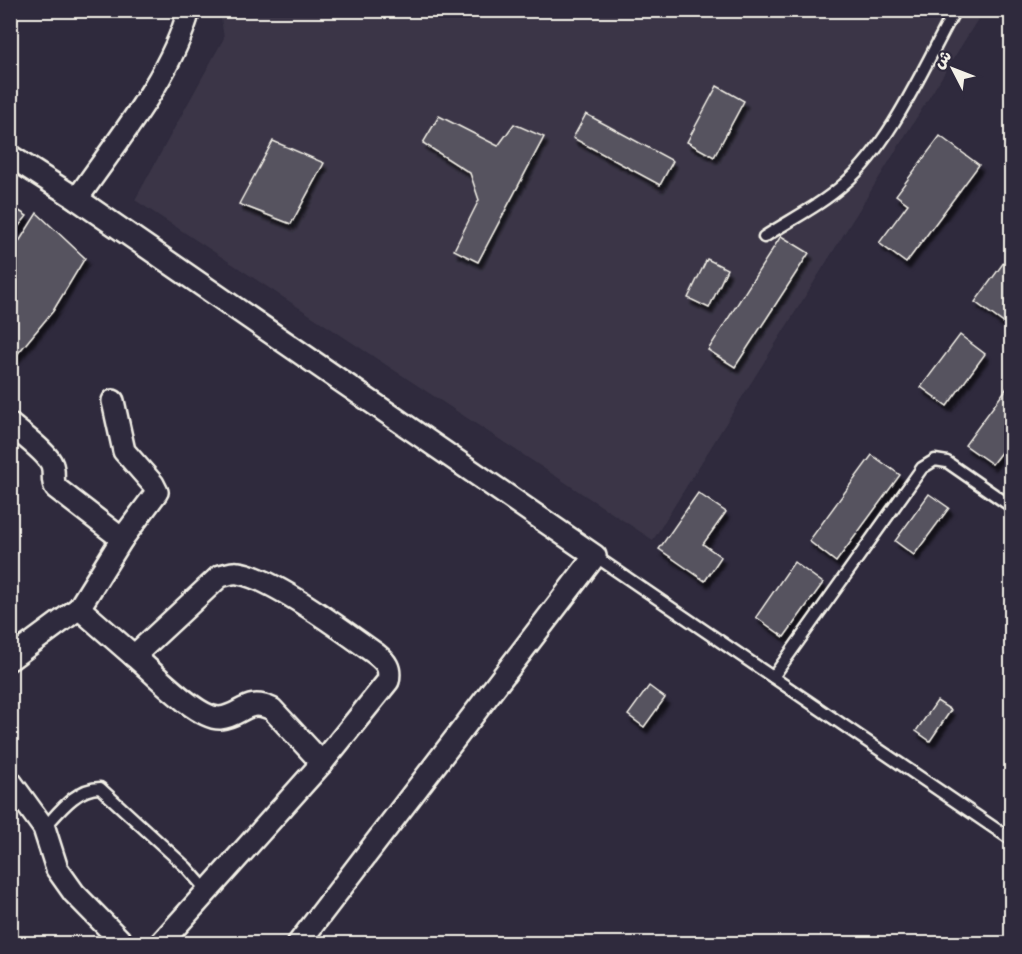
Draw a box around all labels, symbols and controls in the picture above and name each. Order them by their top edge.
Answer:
north arrow [923,39,983,99]
text: ش [929,46,956,73]

